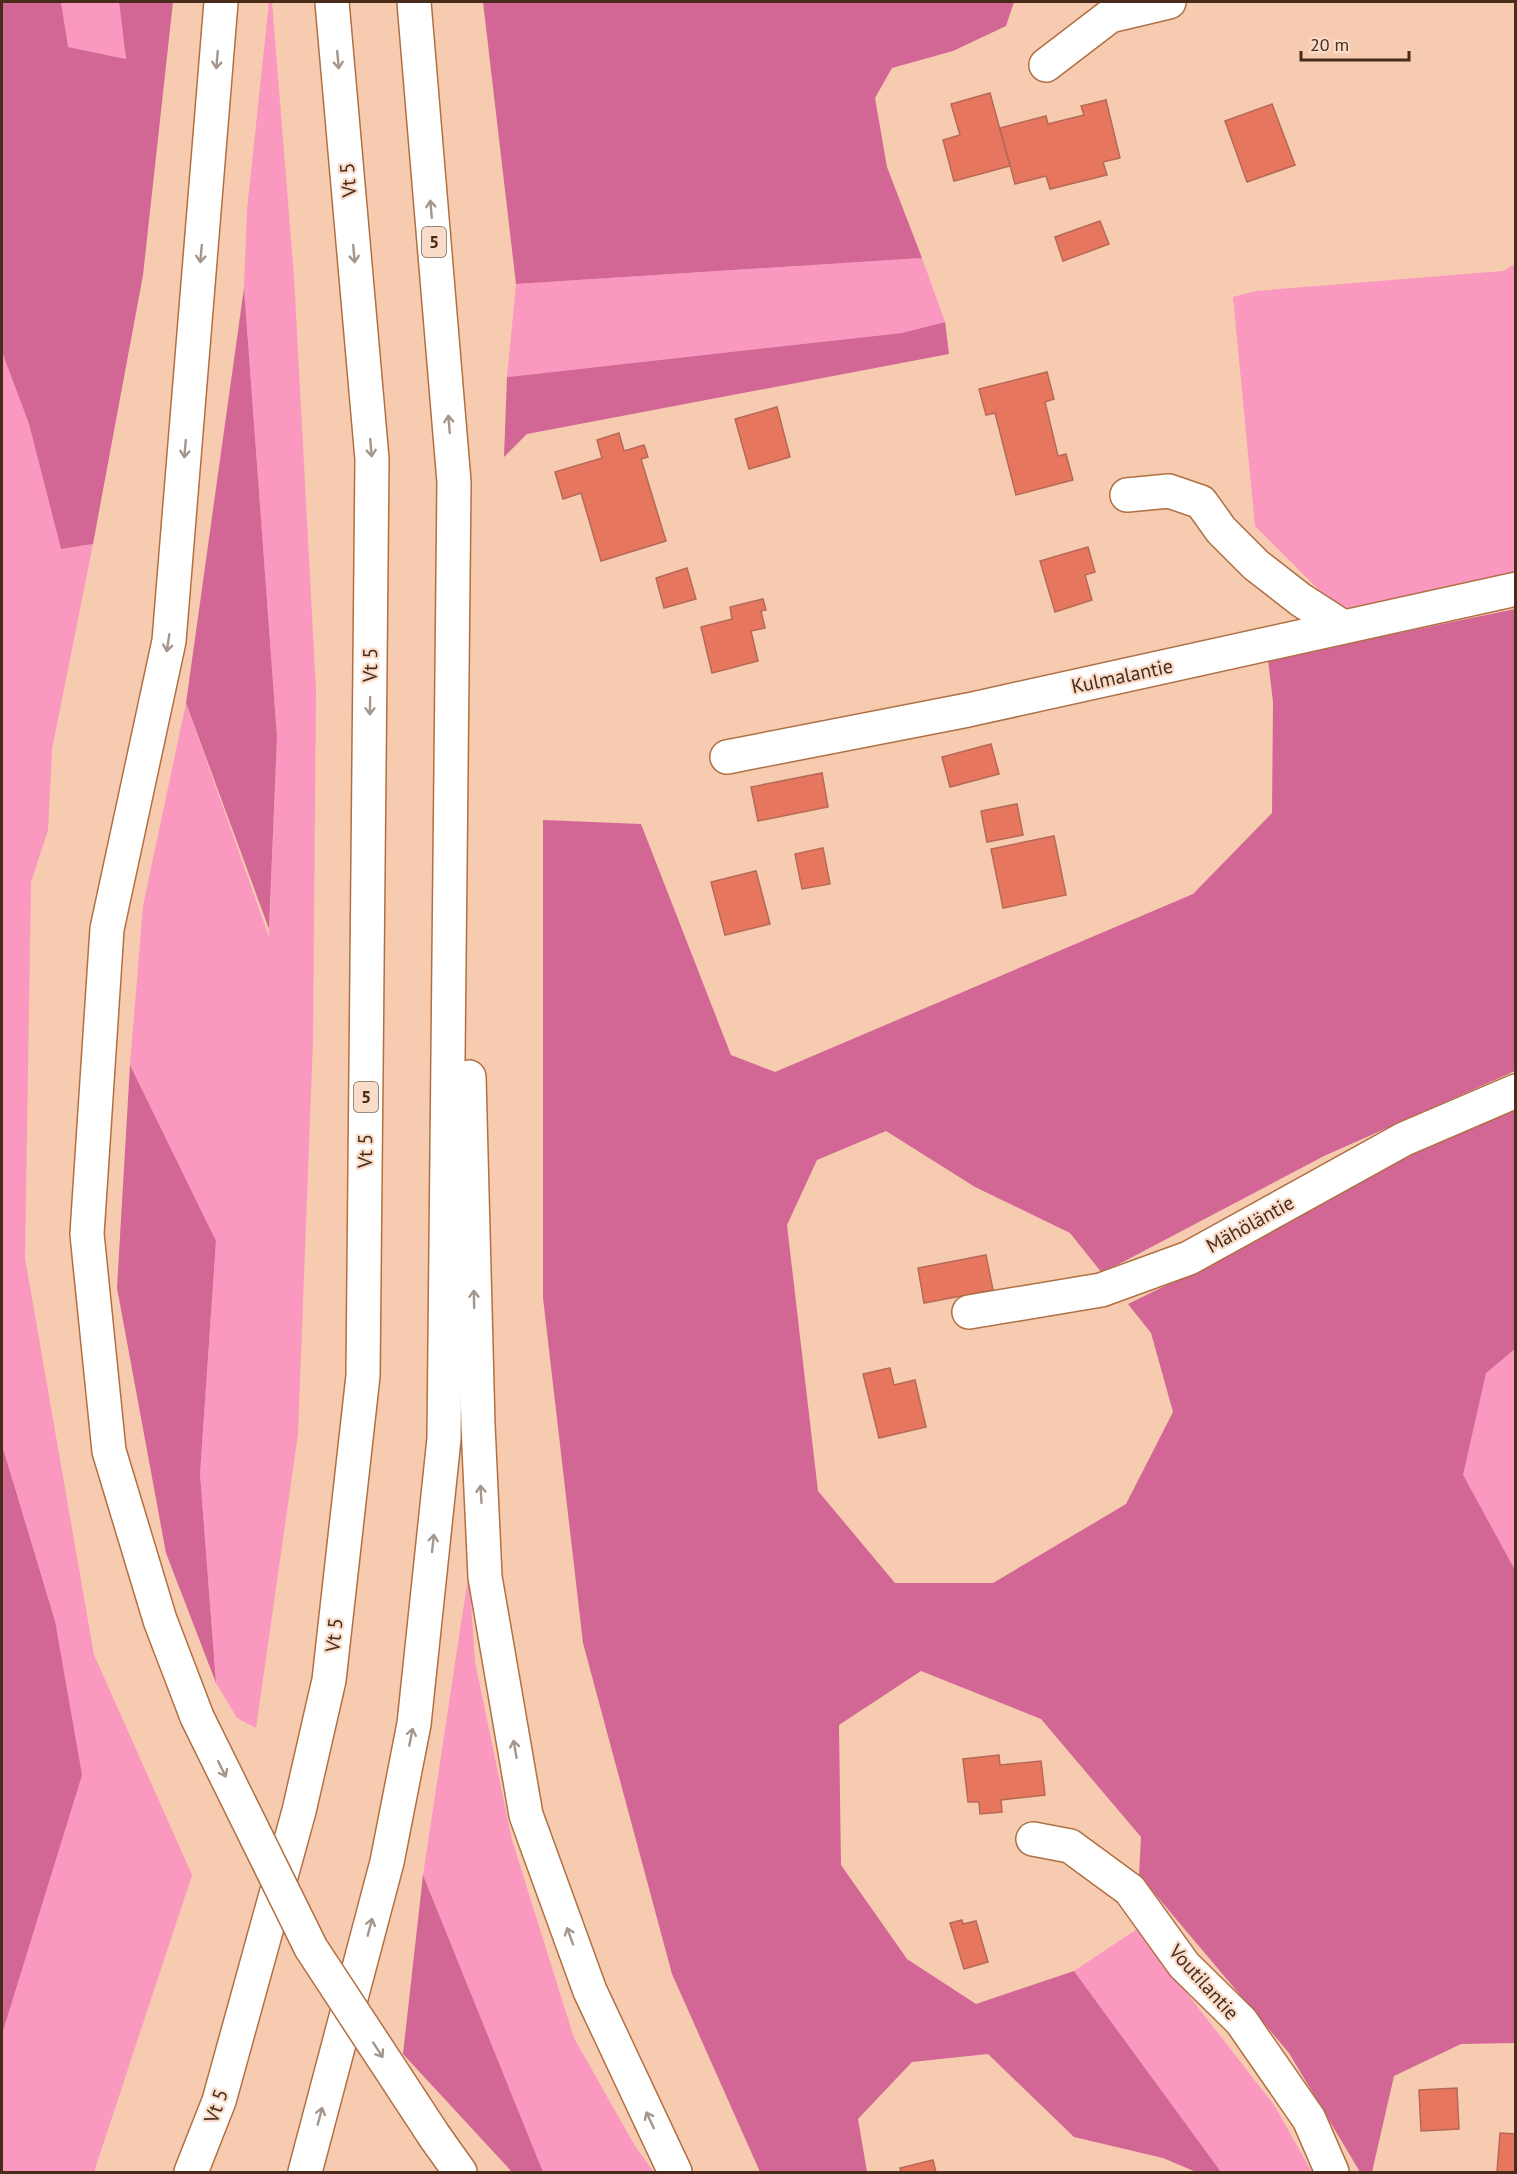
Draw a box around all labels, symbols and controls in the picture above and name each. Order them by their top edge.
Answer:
scale bar [1301,24,1409,62]
text: 20 m [1310,33,1349,56]
one-way arrow [211,49,222,69]
one-way arrow [332,49,343,69]
street label: Vt 5 [334,162,363,199]
one-way arrow [425,199,436,219]
road number: 5 [422,227,446,257]
one-way arrow [195,244,206,264]
one-way arrow [349,244,360,264]
one-way arrow [443,415,454,435]
one-way arrow [179,438,190,458]
one-way arrow [366,438,377,458]
one-way arrow [163,632,174,652]
street label: Vt 5 [357,648,383,683]
street label: Kulmalantie [1069,653,1175,699]
one-way arrow [364,696,375,716]
road number: 5 [354,1082,378,1112]
street label: Vt 5 [352,1134,378,1169]
street label: Mähöläntie [1202,1189,1298,1259]
one-way arrow [469,1290,480,1310]
one-way arrow [475,1485,486,1505]
one-way arrow [428,1534,439,1554]
street label: Vt 5 [319,1617,349,1654]
one-way arrow [406,1728,417,1747]
one-way arrow [509,1740,520,1760]
one-way arrow [217,1760,229,1778]
one-way arrow [365,1918,376,1937]
one-way arrow [563,1927,574,1945]
street label: Voutilantie [1163,1938,1245,2025]
one-way arrow [371,2041,384,2058]
street label: Vt 5 [198,2086,234,2127]
one-way arrow [315,2107,327,2126]
one-way arrow [644,2111,656,2129]

